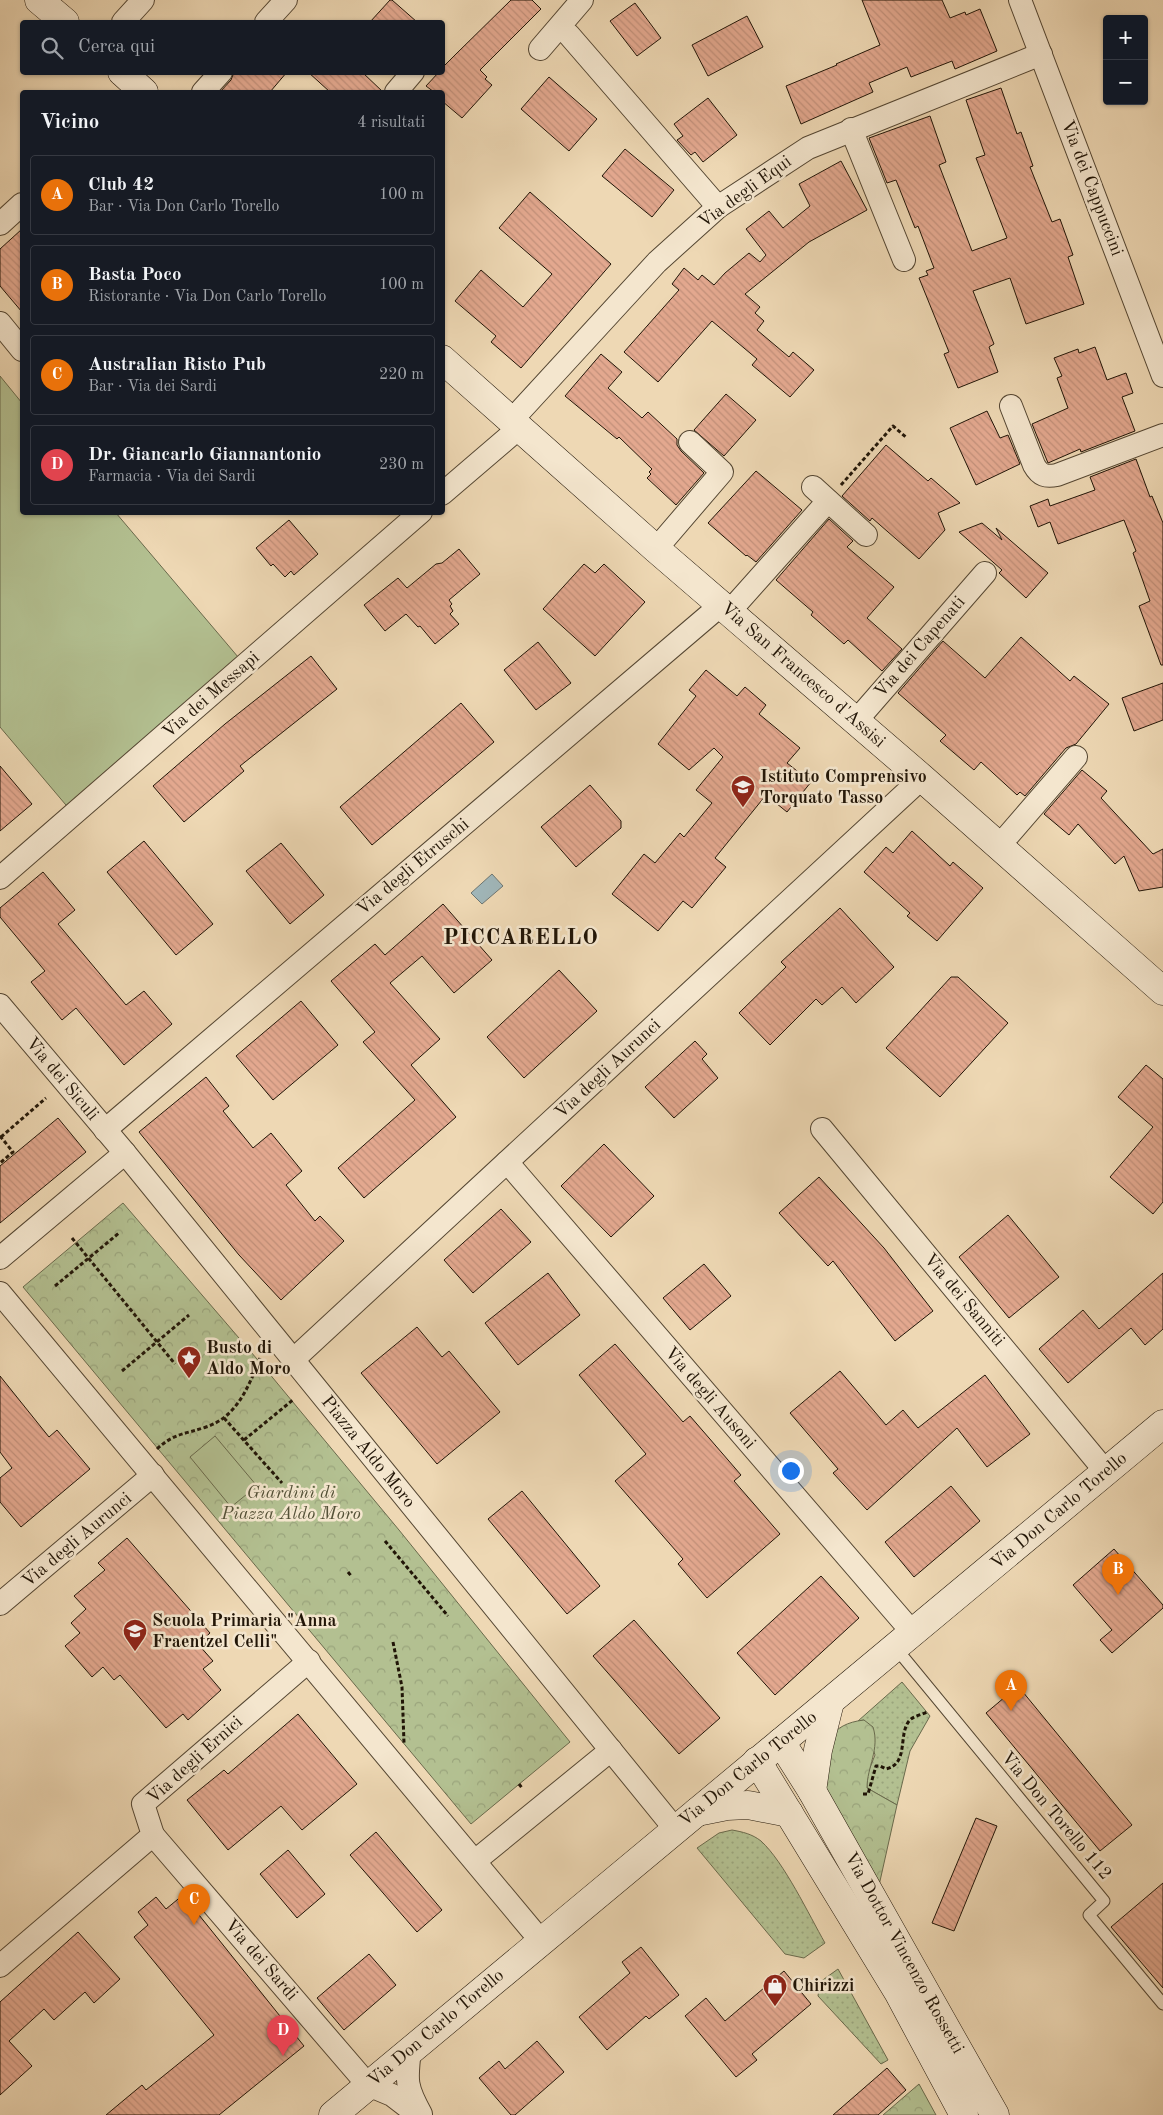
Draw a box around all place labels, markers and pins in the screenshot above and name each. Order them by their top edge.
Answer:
place label: Istituto Comprensivo Torquato Tasso [760,768,927,807]
school or university icon: Istituto Comprensivo Torquato Tasso [730,774,756,808]
place label: Busto di Aldo Moro [206,1339,291,1378]
place icon: Busto di Aldo Moro [176,1345,202,1379]
pin: B [1102,1554,1134,1595]
place label: Scuola Primaria "Anna Fraentzel Celli" [152,1612,337,1651]
school or university icon: Scuola Primaria "Anna Fraentzel Celli" [122,1618,148,1652]
pin: A [995,1670,1027,1711]
pin: C [178,1884,210,1925]
shop icon: Chirizzi [762,1973,788,2007]
place label: Chirizzi [792,1977,854,1995]
pin: D [267,2015,299,2056]

